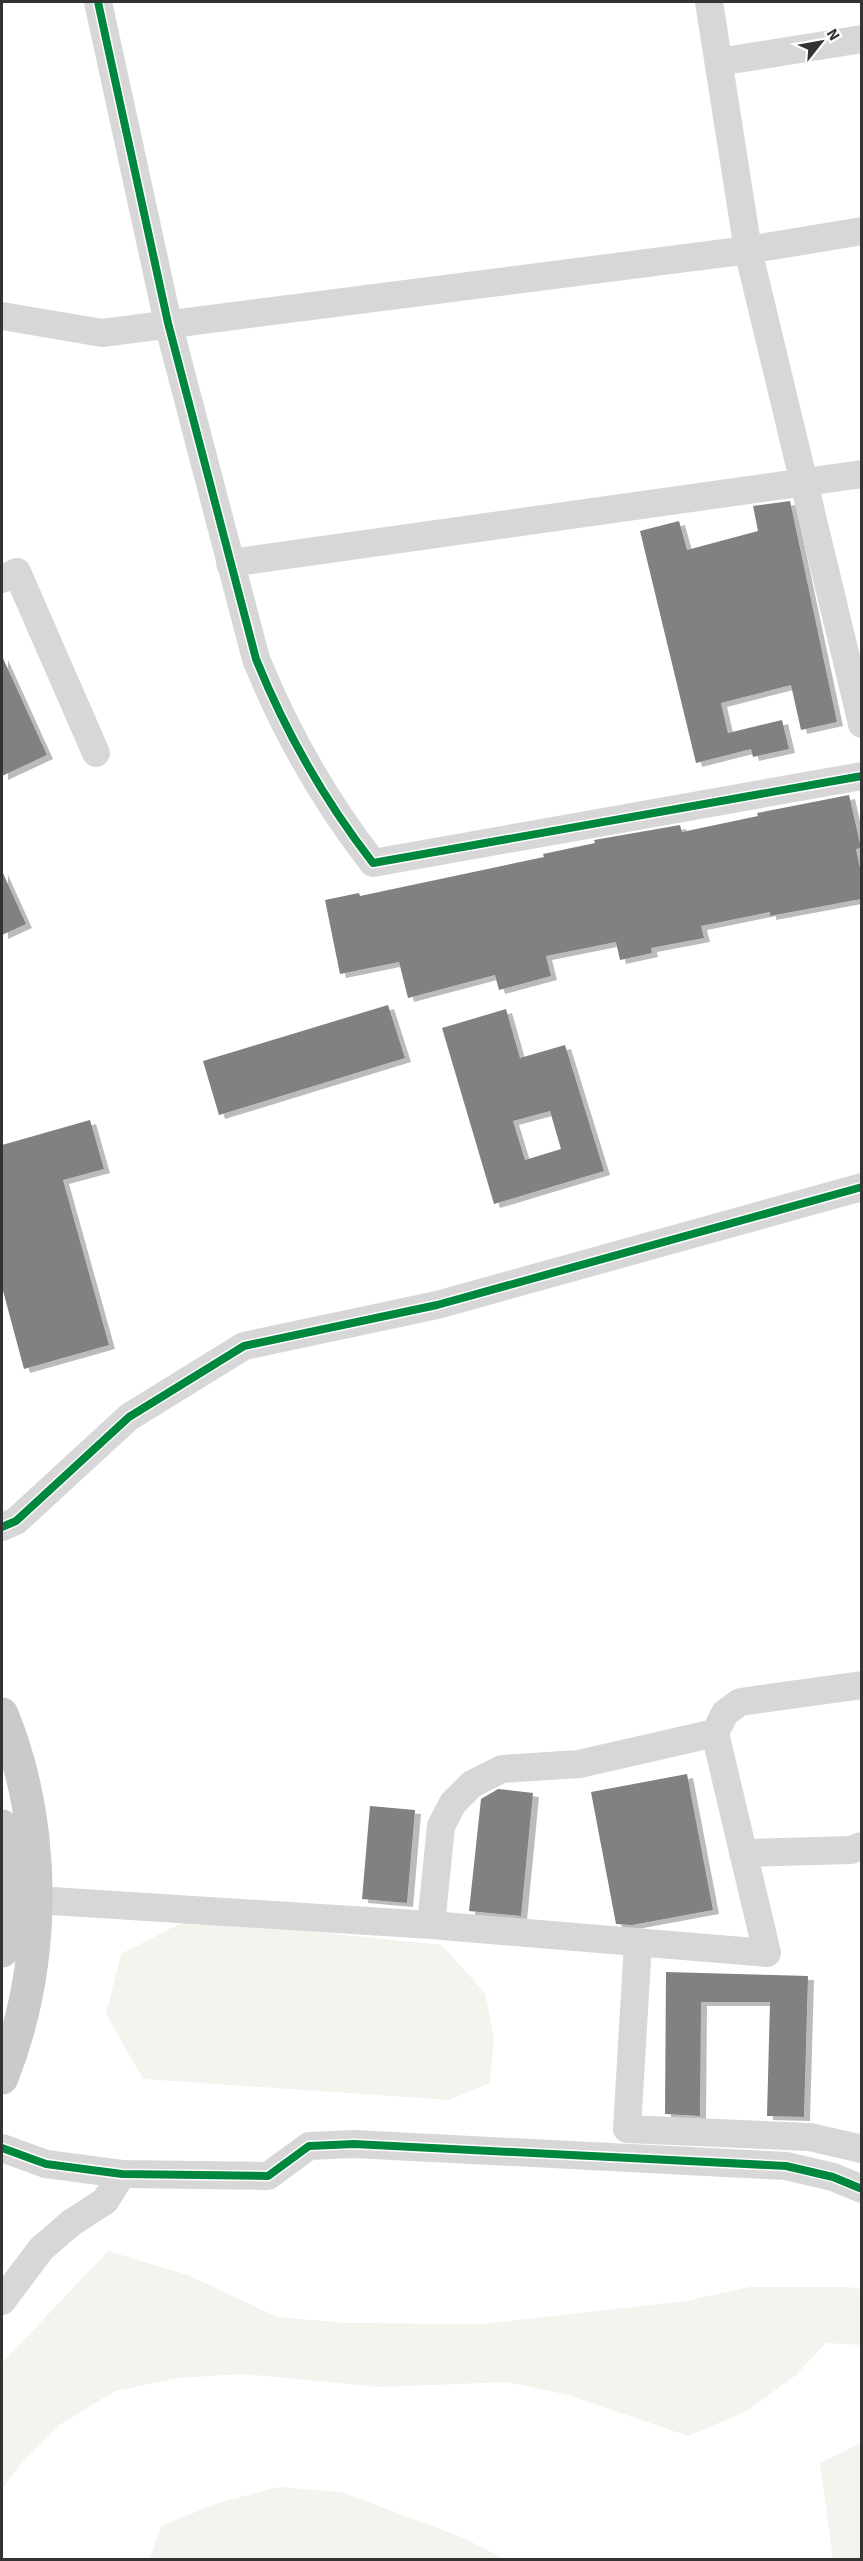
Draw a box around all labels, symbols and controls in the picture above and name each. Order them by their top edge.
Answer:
north arrow [791,12,851,72]
text: N [821,25,845,45]

